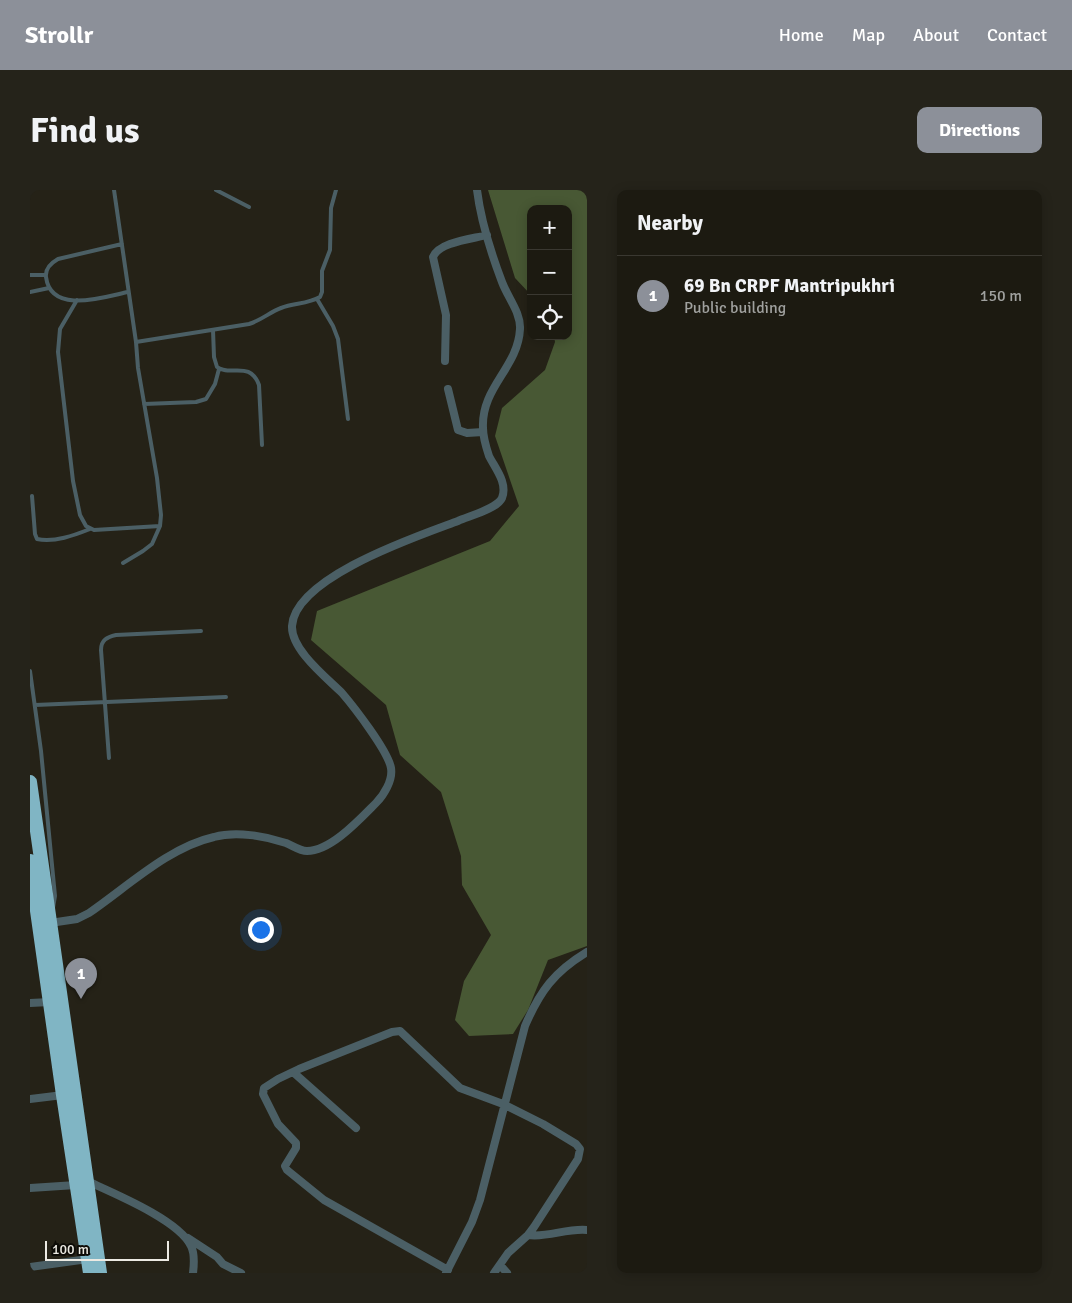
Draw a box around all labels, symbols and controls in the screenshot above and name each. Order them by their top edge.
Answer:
text: Strollr [25,20,93,50]
text: Home [779,24,824,46]
text: Map [852,24,885,46]
text: About [913,24,959,46]
text: Contact [987,24,1047,46]
button: Directions [917,107,1042,153]
text: Find us [30,109,140,152]
map controls [527,205,572,340]
button: + [527,205,572,250]
text: Nearby [637,210,703,236]
button: − [527,250,572,295]
text: 69 Bn CRPF Mantripukhri [684,274,895,298]
text: 1 [649,286,657,306]
text: 150 m [980,286,1022,306]
button: locate [527,295,572,340]
text: Public building [684,298,786,318]
your location [248,917,274,943]
pin: 1 [65,958,97,999]
scale bar [45,1238,169,1261]
text: 100 m [52,1241,89,1258]

